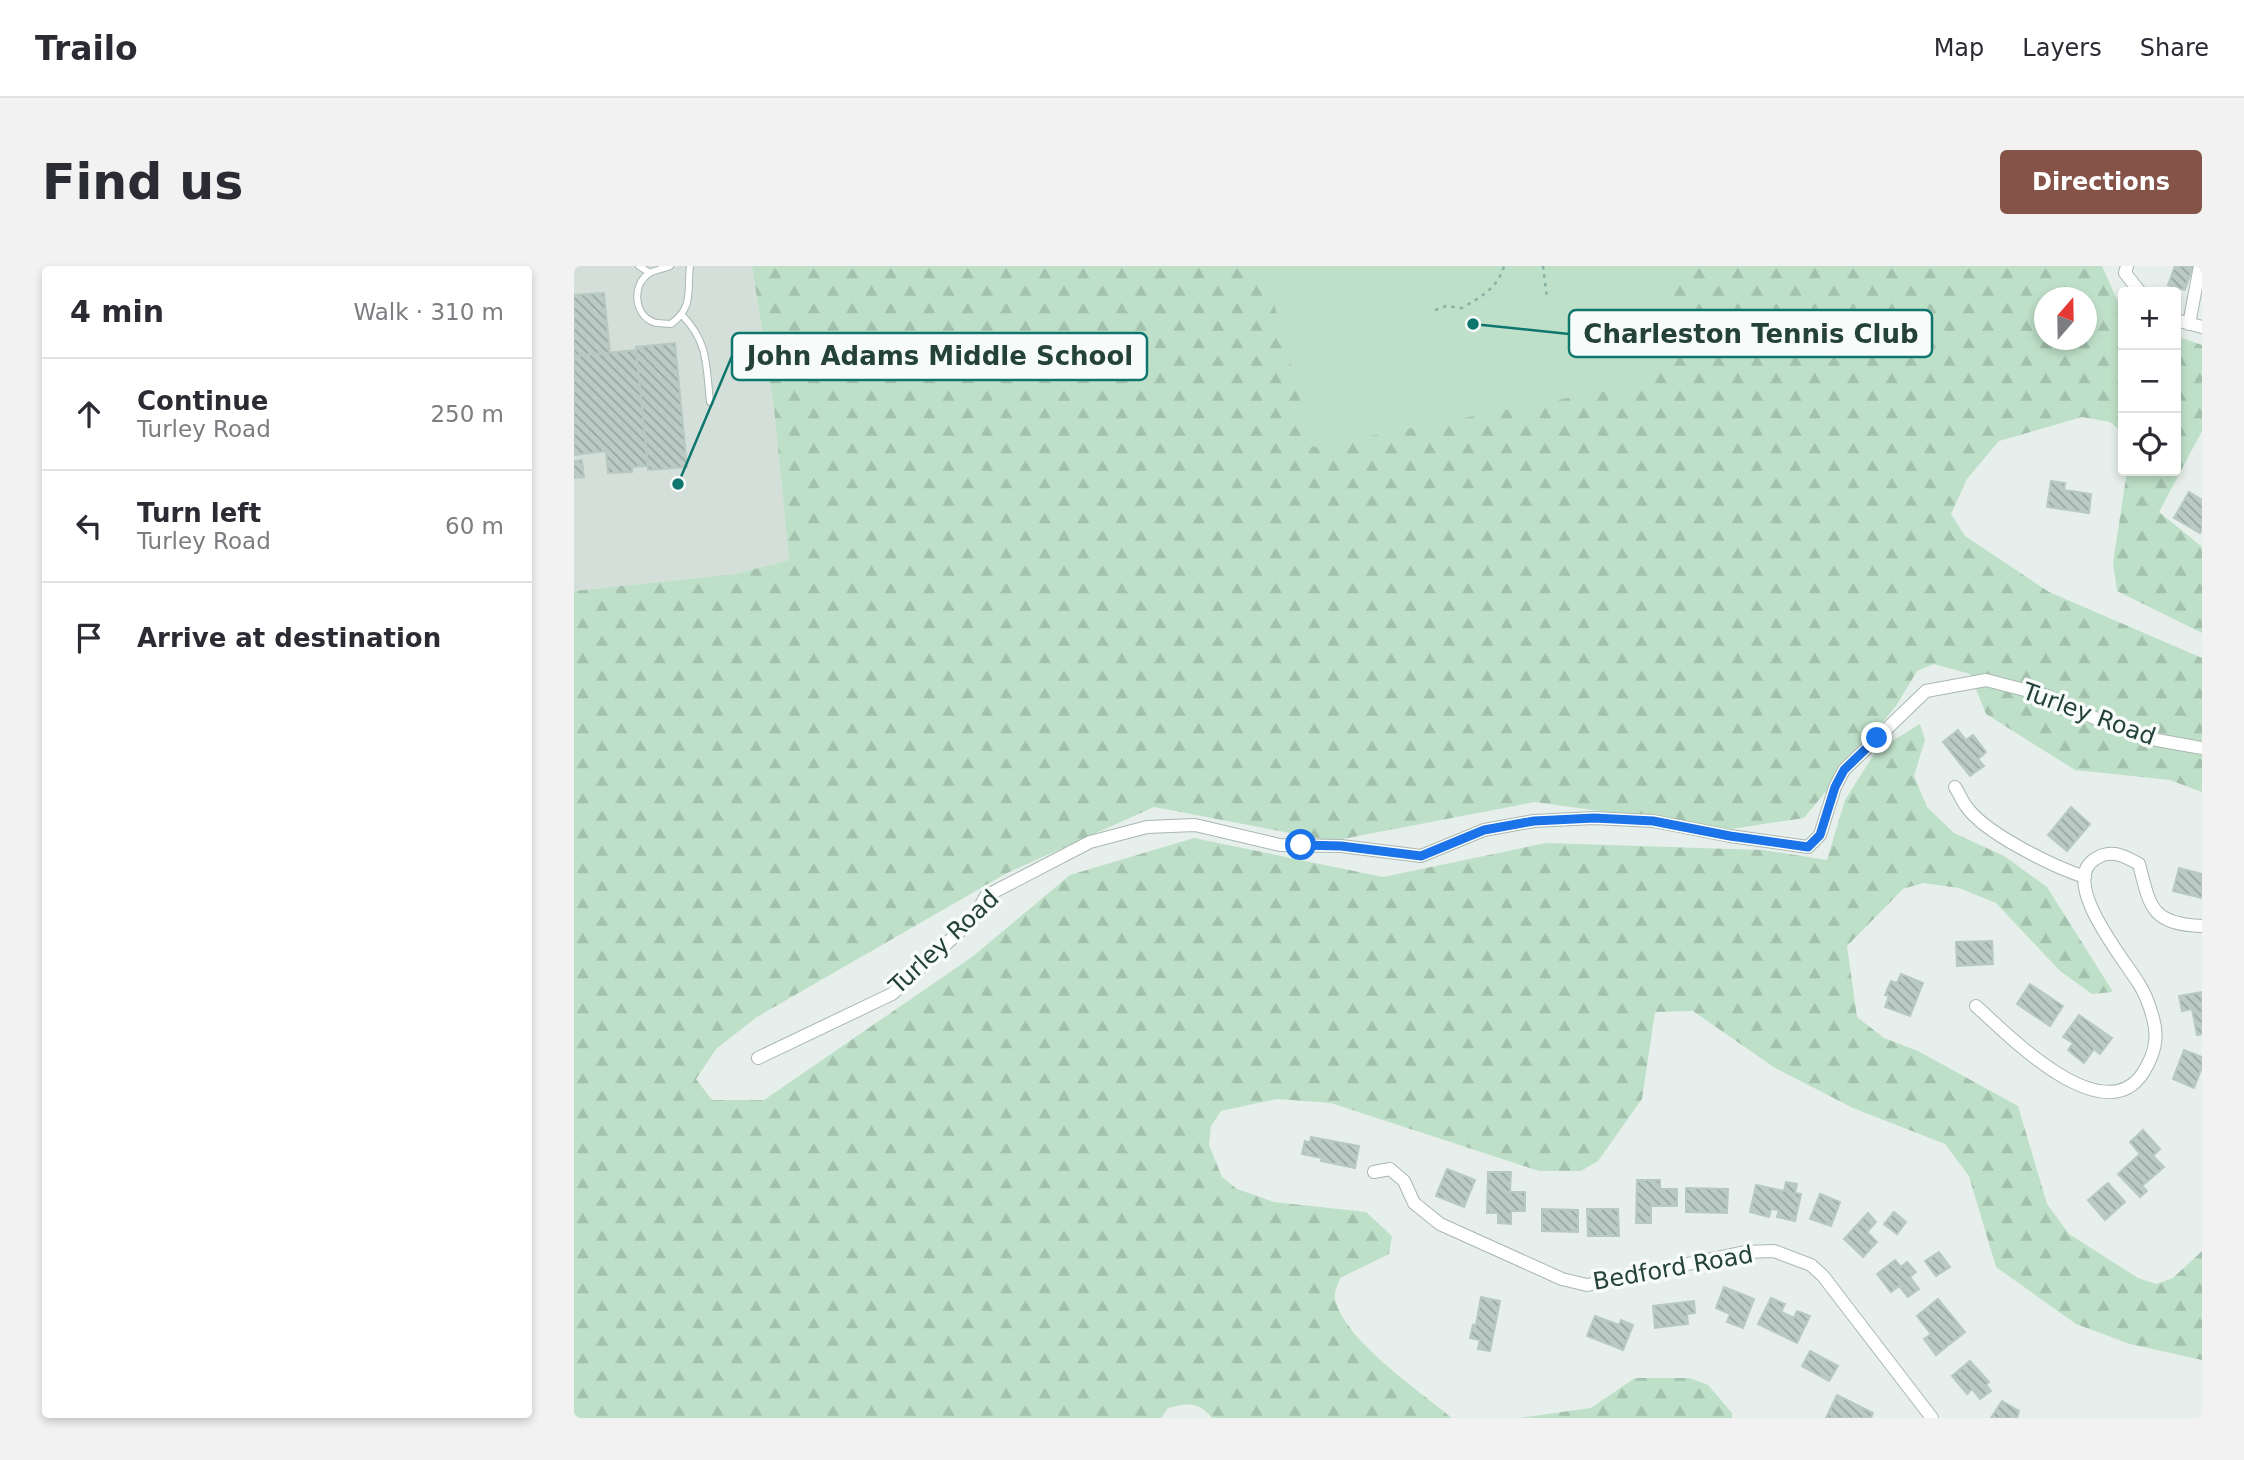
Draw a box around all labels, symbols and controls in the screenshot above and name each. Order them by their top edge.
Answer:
text: Trailo [35,29,138,68]
text: Map [1934,34,1984,62]
text: Layers [2022,34,2102,62]
text: Share [2140,34,2209,62]
button: Directions [2000,150,2202,214]
text: Find us [42,154,243,211]
north arrow [2034,287,2097,350]
map controls [2118,287,2181,476]
button: + [2118,287,2181,350]
text: 4 min [70,294,164,329]
text: Walk · 310 m [353,299,504,325]
callout: Charleston Tennis Club [1569,310,1932,357]
text: Charleston Tennis Club [1583,319,1919,349]
callout: John Adams Middle School [732,333,1147,380]
text: John Adams Middle School [745,341,1133,371]
button: − [2118,350,2181,413]
text: Continue [137,386,268,416]
icon: ahead [70,395,108,433]
text: 250 m [430,401,504,427]
button: locate [2118,413,2181,476]
text: Turley Road [137,416,271,442]
text: Turn left [137,498,261,528]
icon: left [70,507,108,545]
text: 60 m [445,513,504,539]
text: Turley Road [137,528,271,554]
icon: arrive [70,619,108,657]
text: Arrive at destination [137,623,441,653]
street label: Turley Road [2018,677,2159,751]
route end [1861,722,1892,753]
route start [1285,829,1316,860]
street label: Turley Road [883,884,1005,1001]
street label: Bedford Road [1591,1240,1755,1296]

